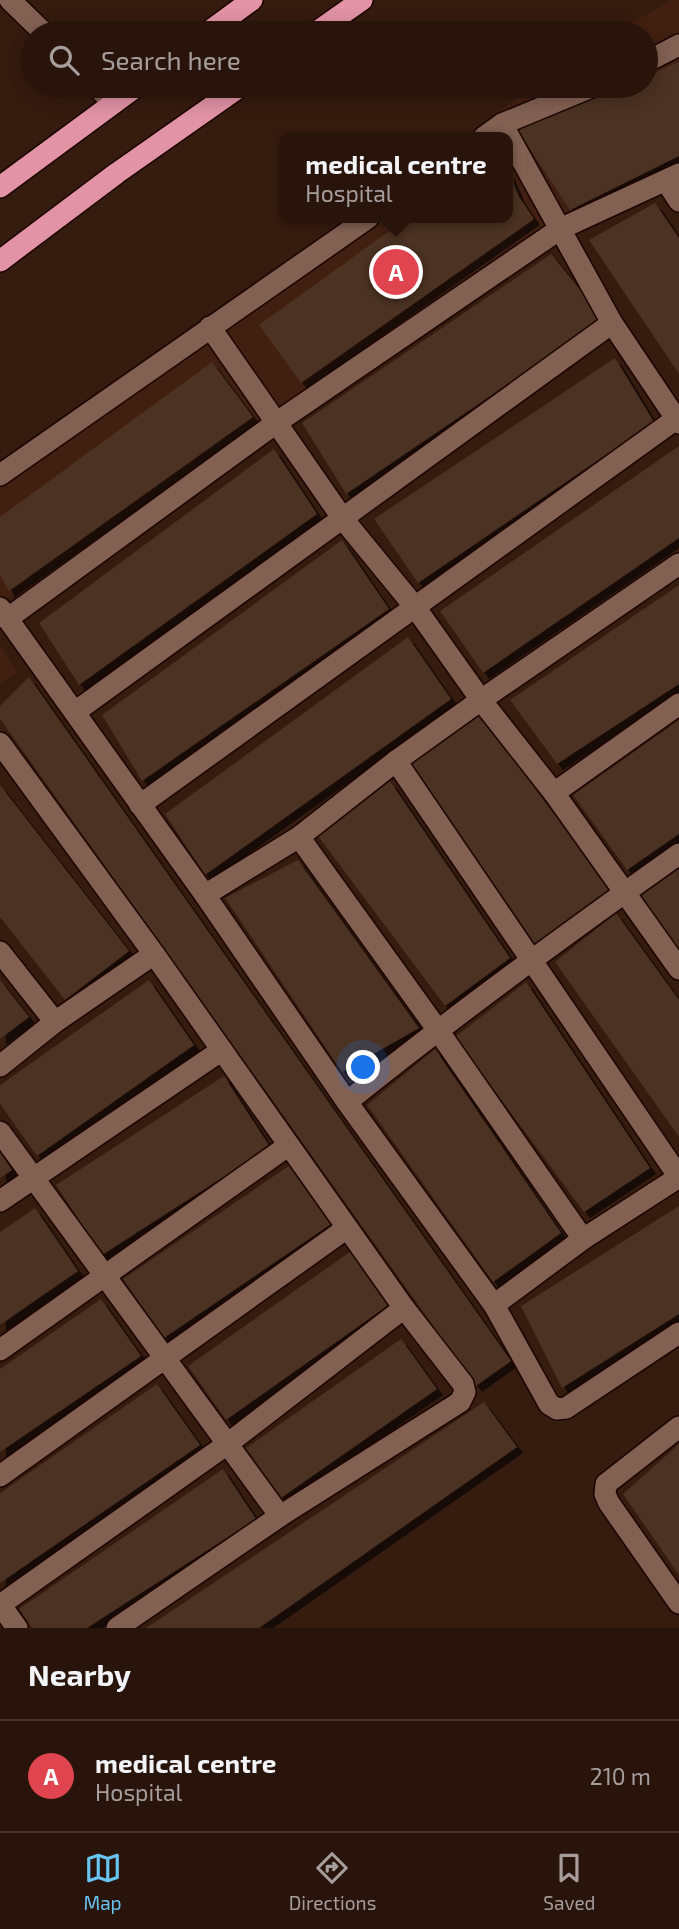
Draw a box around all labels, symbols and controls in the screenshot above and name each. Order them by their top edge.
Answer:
search box [21,21,658,98]
icon: search [45,41,83,79]
text: Search here [101,44,241,75]
popup [279,132,513,223]
text: medical centre [305,148,487,179]
text: Hospital [305,179,393,207]
pin: A [373,246,419,298]
your location [346,1050,380,1084]
text: Nearby [28,1656,131,1692]
text: medical centre [95,1747,276,1778]
text: A [43,1762,59,1790]
text: 210 m [590,1762,651,1790]
text: Hospital [95,1778,182,1806]
tab: Map [84,1849,122,1914]
tab: Directions [289,1849,376,1914]
tab: Saved [543,1849,595,1914]

